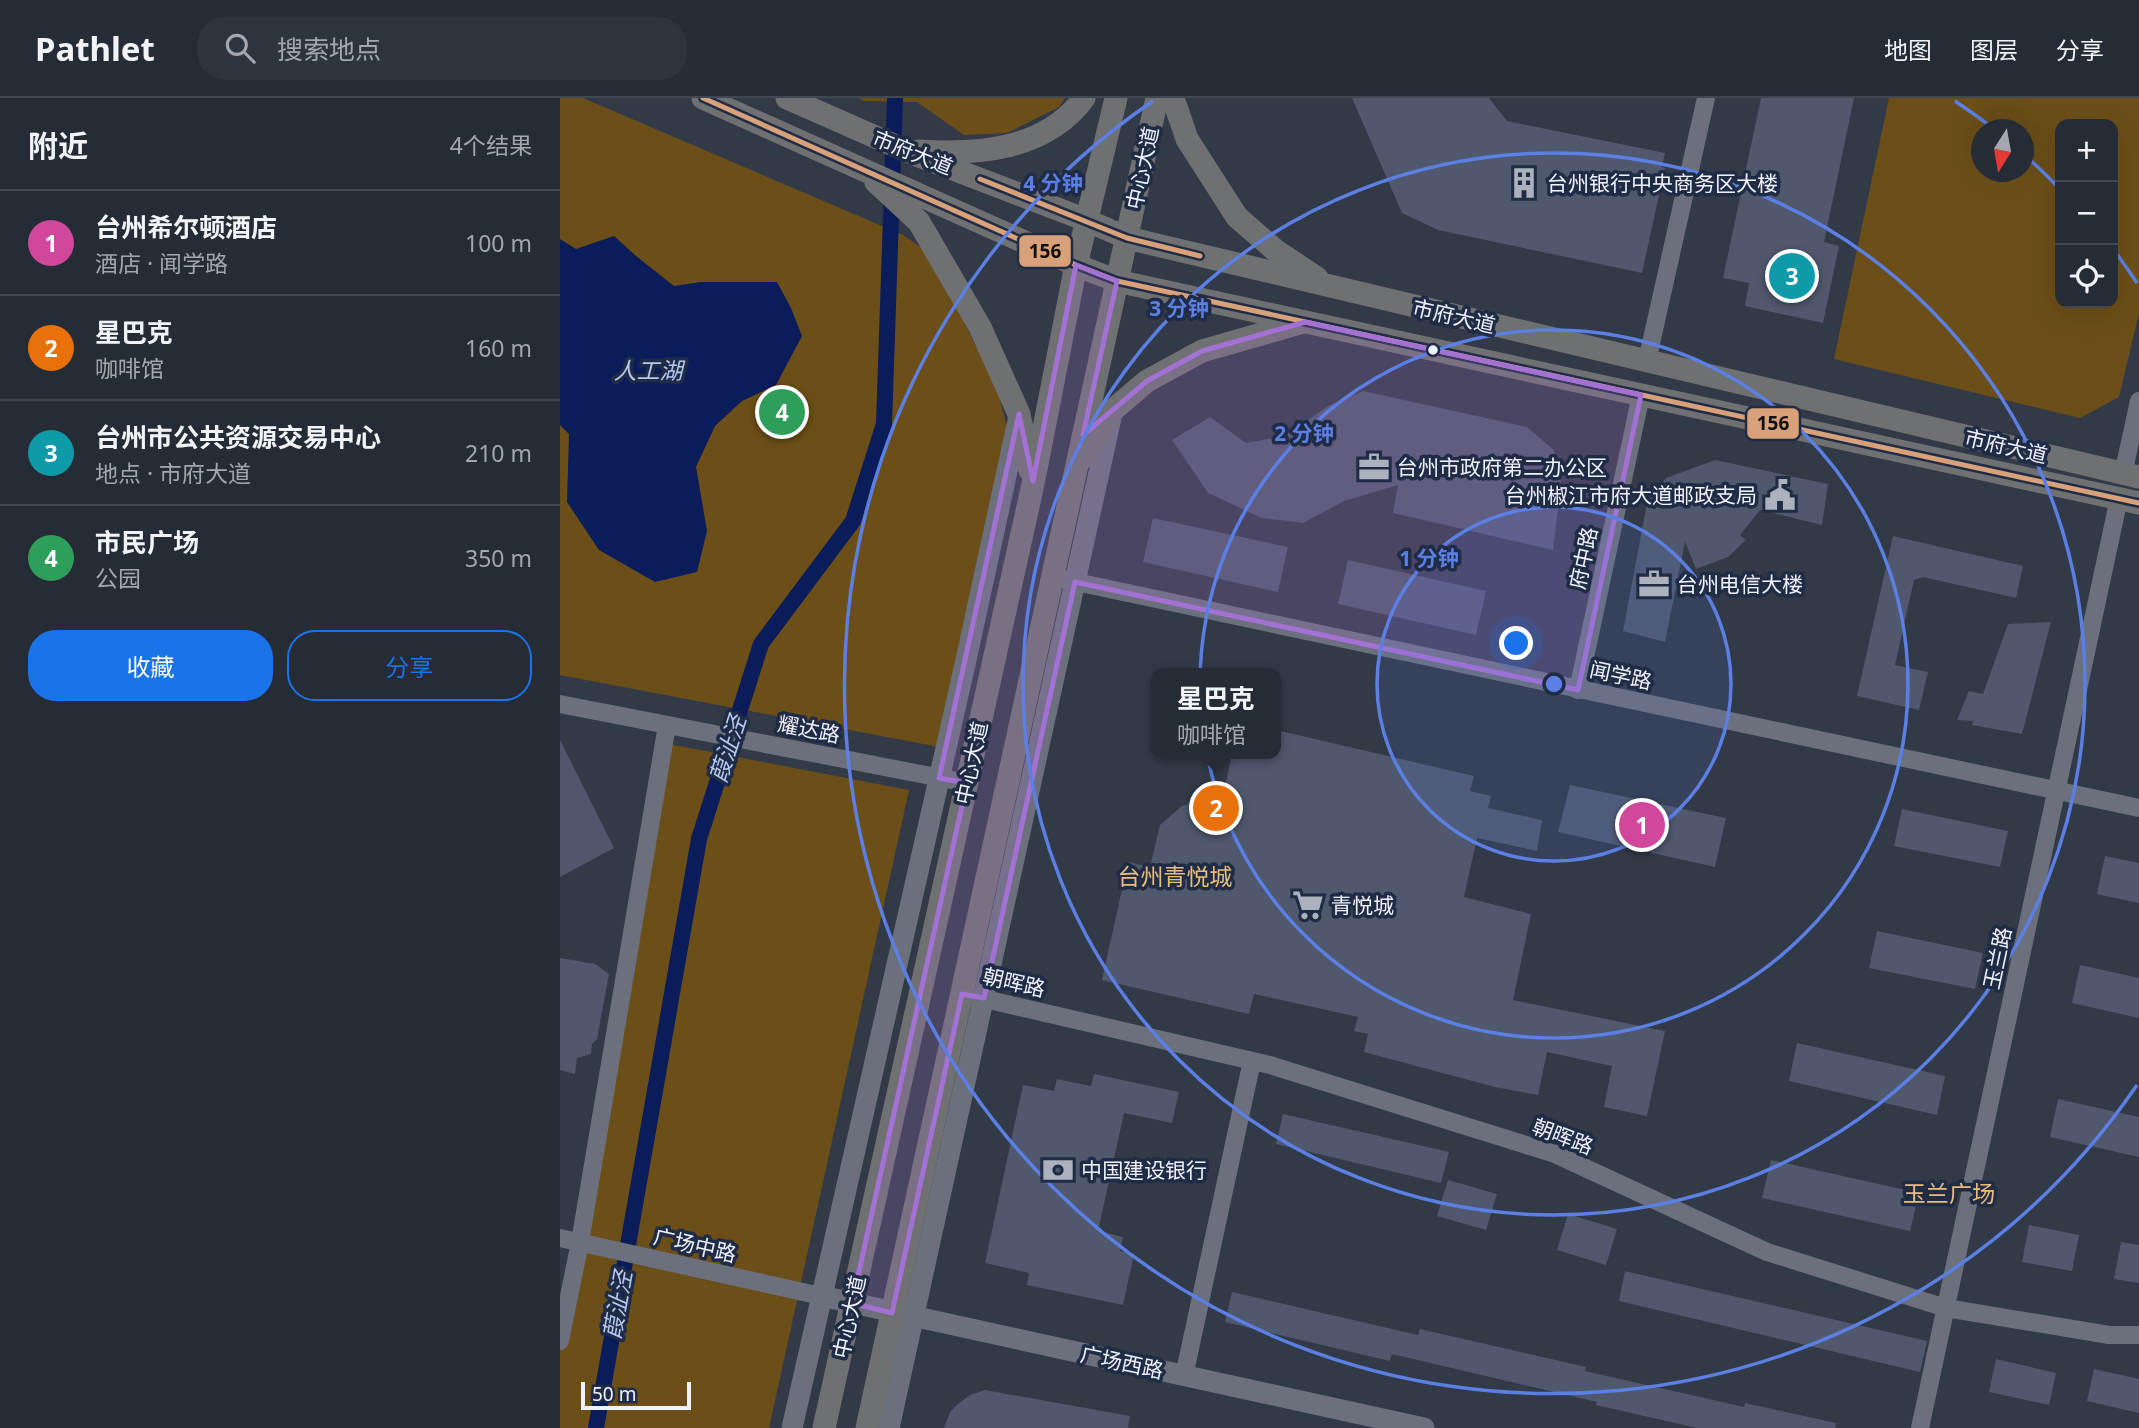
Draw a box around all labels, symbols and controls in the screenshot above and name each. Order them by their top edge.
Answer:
search box [197,17,687,80]
text: Pathlet [35,26,155,71]
icon: search [221,29,259,67]
text: 搜索地点 [277,31,381,67]
text: 地图 [1884,33,1932,66]
text: 图层 [1970,33,2018,66]
text: 分享 [2056,33,2104,66]
north arrow [1971,119,2034,182]
map controls [2055,119,2118,308]
button: + [2055,119,2118,182]
street label: 市府大道 [869,123,957,181]
street label: 中心大道 [1120,124,1164,212]
text: 附近 [28,125,88,166]
text: 4个结果 [450,129,532,161]
building icon: 台州银行中央商务区大楼 [1507,166,1541,200]
text: 4 分钟 [1023,169,1083,197]
place label: 台州银行中央商务区大楼 [1547,169,1778,197]
button: − [2055,182,2118,245]
text: 台州希尔顿酒店 [95,209,277,245]
text: 1 [44,227,58,259]
text: 100 m [465,227,532,259]
line badge: 156 [1018,234,1072,268]
text: 156 [1029,238,1061,264]
button: locate [2055,245,2118,308]
text: 酒店 · 闻学路 [95,247,228,279]
pin: 3 [1769,250,1815,302]
street label: 市府大道 [1410,293,1498,339]
text: 3 分钟 [1149,294,1209,322]
text: 星巴克 [95,314,173,350]
text: 2 [44,332,58,364]
text: 160 m [465,332,532,364]
unlabelled marker [1426,343,1440,357]
text: 咖啡馆 [95,352,164,384]
water label: 人工湖 [614,354,686,386]
pin: 4 [759,386,805,438]
line badge: 156 [1746,407,1800,440]
text: 156 [1757,410,1789,436]
text: 台州市公共资源交易中心 [95,419,381,455]
text: 2 分钟 [1274,419,1334,447]
street label: 市府大道 [1962,423,2050,469]
text: 3 [44,437,58,469]
text: 210 m [465,437,532,469]
office icon: 台州市政府第二办公区 [1357,450,1391,484]
place label: 台州市政府第二办公区 [1397,453,1607,481]
text: 地点 · 市府大道 [95,457,251,489]
public building icon: 台州椒江市府大道邮政支局 [1763,478,1797,512]
place label: 台州椒江市府大道邮政支局 [1505,481,1757,509]
text: 市民广场 [95,524,199,560]
street label: 府中路 [1563,524,1603,592]
text: 4 [44,542,58,574]
text: 350 m [465,542,532,574]
text: 1 分钟 [1399,544,1459,572]
text: 公园 [95,562,141,594]
office icon: 台州电信大楼 [1637,567,1671,601]
place label: 台州电信大楼 [1677,570,1803,598]
your location [1499,626,1533,660]
button: 收藏 [28,630,273,701]
button: 分享 [287,630,532,701]
street label: 闻学路 [1587,655,1655,695]
popup [1151,668,1281,759]
centre of rings [1542,672,1566,696]
text: 星巴克 [1177,680,1255,716]
water label: 葭沚泾 [701,709,753,787]
street label: 耀达路 [775,709,843,749]
text: 咖啡馆 [1177,718,1246,750]
street label: 中心大道 [949,719,993,807]
pin: 2 [1193,782,1239,834]
pin: 1 [1619,799,1665,851]
district label: 台州青悦城 [1118,860,1233,892]
supermarket icon: 青悦城 [1291,888,1325,922]
place label: 青悦城 [1331,891,1394,919]
street label: 玉兰路 [1977,924,2017,992]
street label: 朝晖路 [980,961,1048,1003]
street label: 朝晖路 [1529,1112,1597,1160]
bank icon: 中国建设银行 [1041,1153,1075,1187]
place label: 中国建设银行 [1081,1156,1207,1184]
district label: 玉兰广场 [1903,1177,1995,1209]
street label: 广场中路 [651,1222,739,1268]
water label: 葭沚泾 [595,1266,639,1342]
street label: 中心大道 [827,1273,871,1361]
street label: 广场西路 [1078,1340,1166,1384]
scale bar [581,1379,691,1411]
text: 50 m [592,1381,636,1407]

